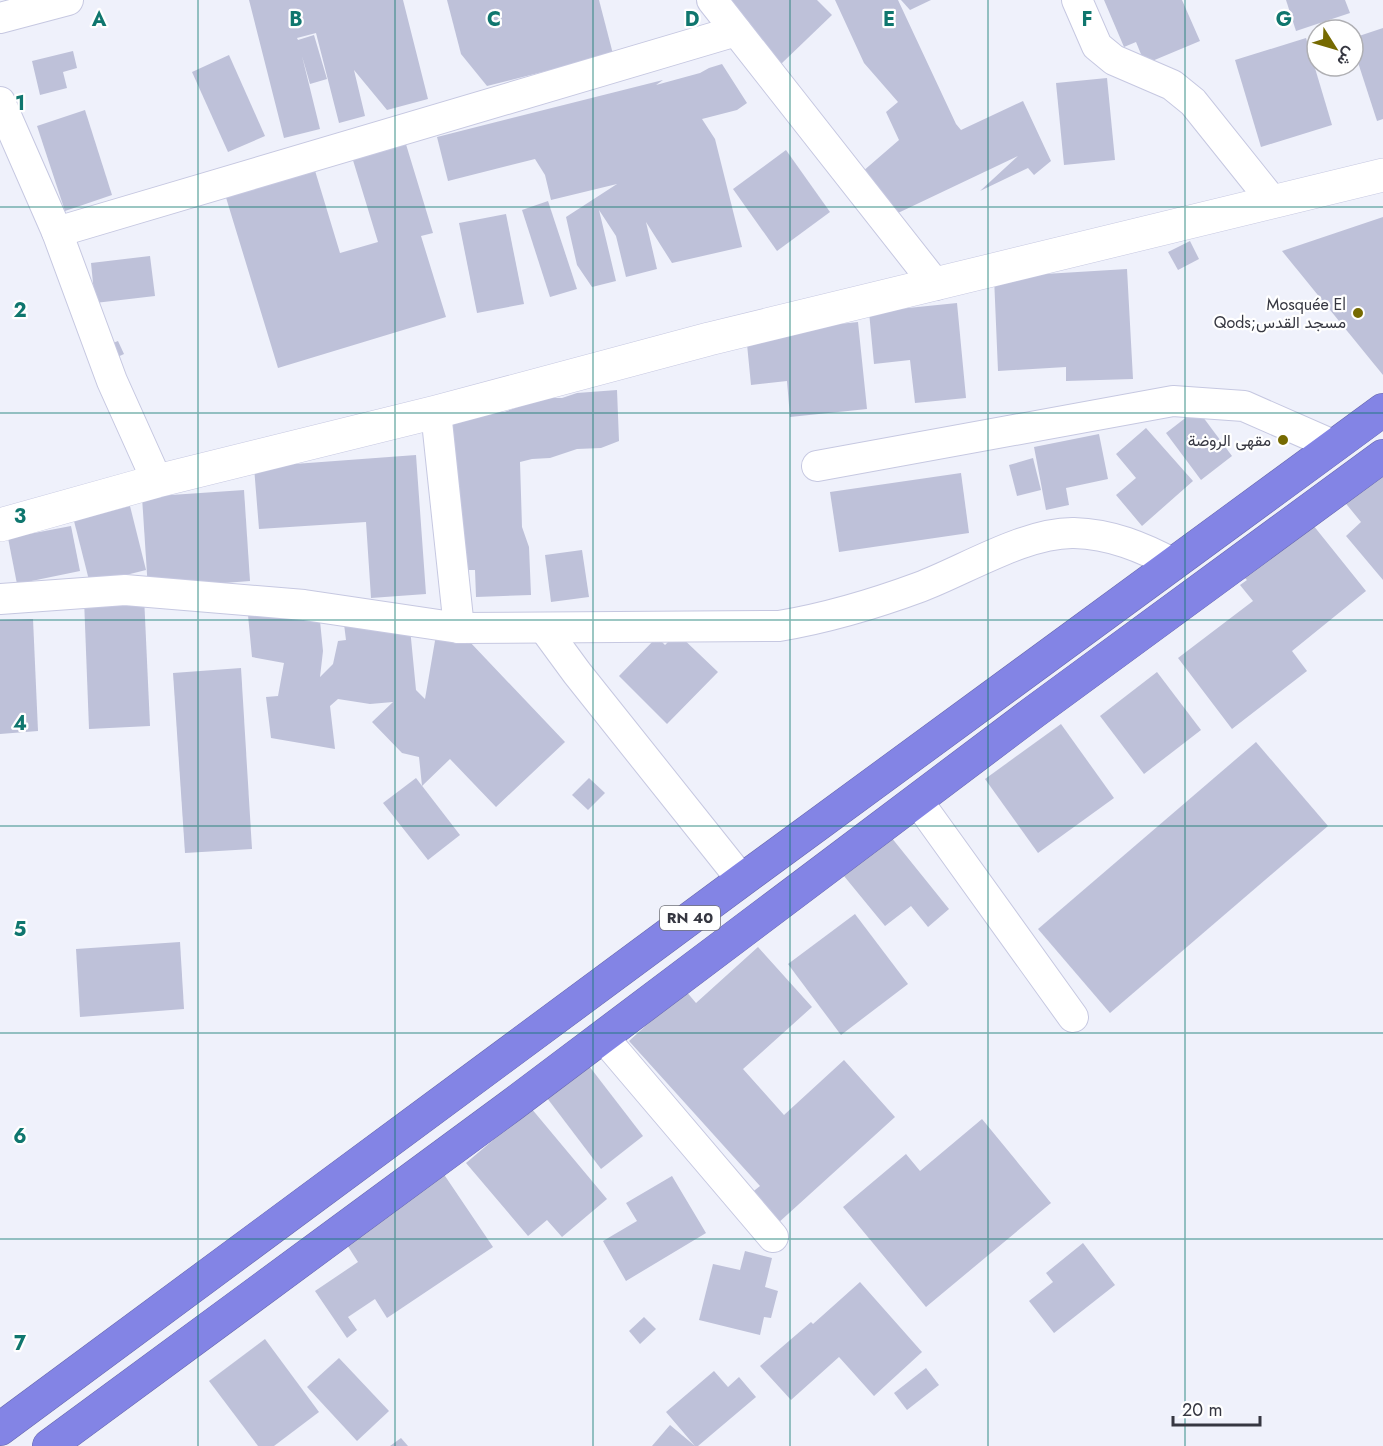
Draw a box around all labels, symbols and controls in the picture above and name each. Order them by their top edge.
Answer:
text: A [91,5,107,34]
text: B [289,5,303,34]
text: C [487,5,501,34]
text: D [685,5,699,34]
text: E [883,5,895,34]
text: F [1081,5,1093,34]
text: G [1276,5,1292,34]
north arrow [1305,18,1365,78]
text: ش [1332,42,1362,71]
text: 1 [15,89,25,118]
place label: Mosquée El Qods;مسجد القدس [1214,293,1346,334]
text: 2 [13,296,27,325]
marker: Mosquée El Qods;مسجد القدس [1351,306,1365,320]
place label: مقهى الروضة [1188,429,1271,452]
marker: مقهى الروضة [1276,433,1290,447]
text: 3 [14,502,26,531]
text: 4 [13,709,27,738]
road number: RN 40 [660,906,720,930]
text: 5 [14,915,27,944]
text: 6 [13,1122,27,1151]
text: 7 [14,1329,27,1358]
scale bar [1173,1389,1260,1427]
text: 20 m [1182,1397,1222,1423]

